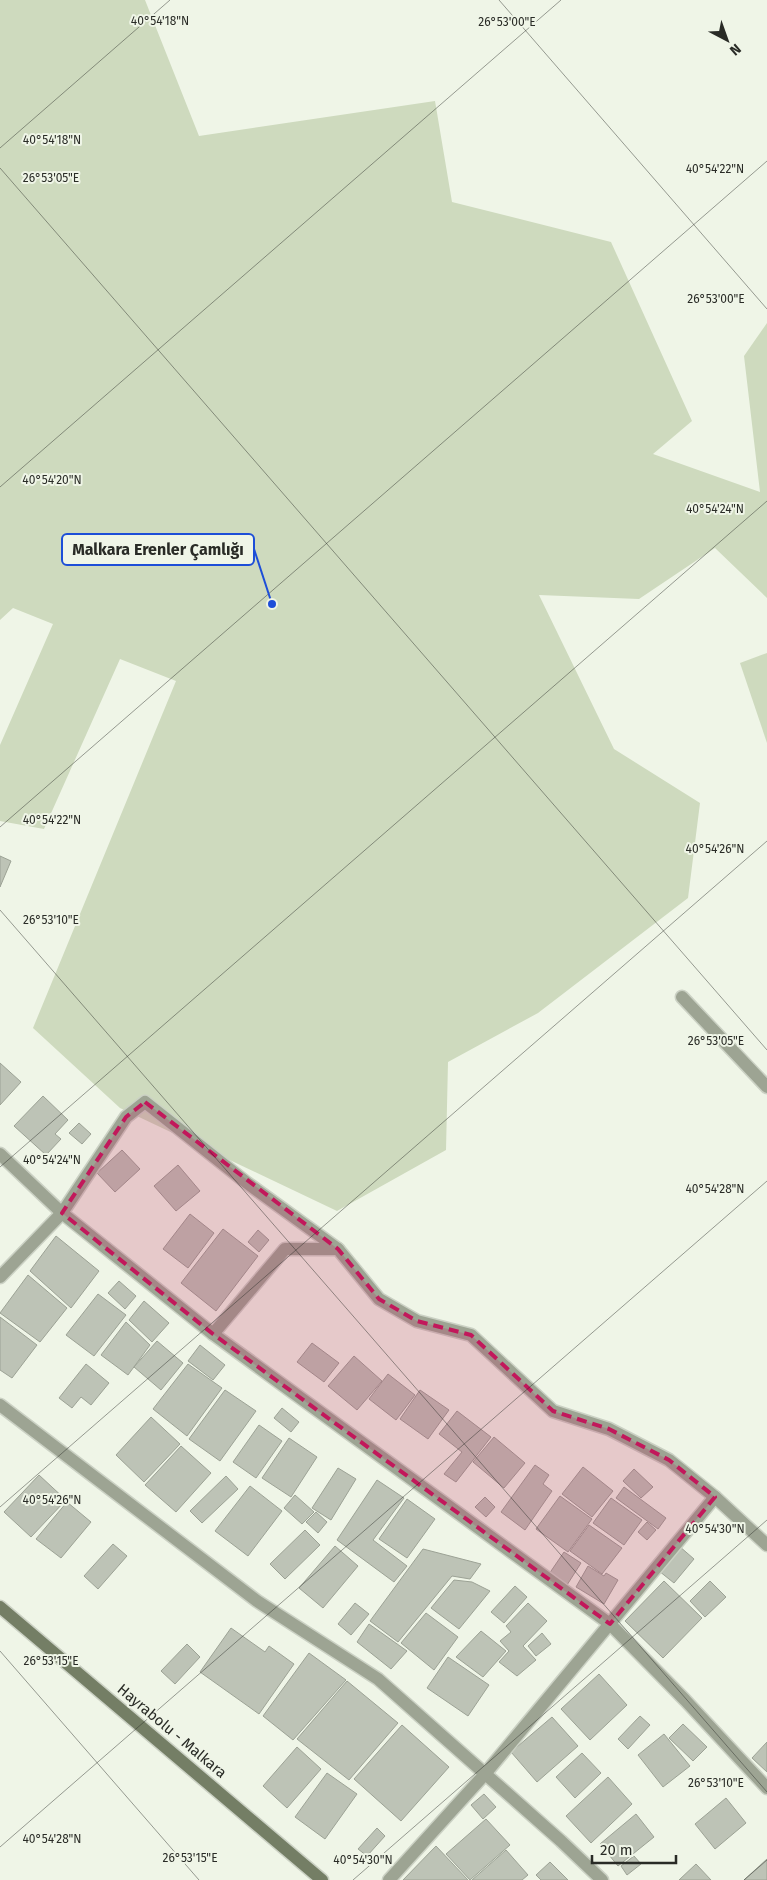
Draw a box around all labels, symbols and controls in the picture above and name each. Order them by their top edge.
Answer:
text: 40°54'18"N [131,14,189,28]
text: 26°53'00"E [478,15,536,29]
north arrow [702,15,752,65]
text: N [726,40,744,59]
text: 40°54'18"N [23,133,81,147]
text: 40°54'22"N [686,162,744,176]
text: 26°53'05"E [23,171,79,185]
text: 26°53'00"E [687,292,745,306]
text: 40°54'20"N [22,473,82,487]
text: 40°54'24"N [686,502,744,516]
callout: Malkara Erenler Çamlığı [62,534,254,565]
text: Malkara Erenler Çamlığı [72,540,244,561]
text: 40°54'22"N [23,813,81,827]
text: 40°54'26"N [686,842,744,856]
text: 26°53'10"E [23,913,79,927]
text: 26°53'05"E [688,1034,744,1048]
text: 40°54'24"N [23,1153,81,1167]
text: 40°54'28"N [685,1182,745,1196]
text: 40°54'26"N [23,1493,81,1507]
text: 40°54'30"N [685,1522,745,1536]
text: 26°53'15"E [23,1654,79,1668]
street label: Hayrabolu - Malkara [114,1680,230,1782]
text: 26°53'10"E [688,1776,744,1790]
text: 40°54'28"N [22,1832,82,1846]
scale bar [592,1832,676,1864]
text: 20 m [600,1841,633,1859]
text: 26°53'15"E [162,1851,218,1865]
text: 40°54'30"N [333,1853,393,1867]

